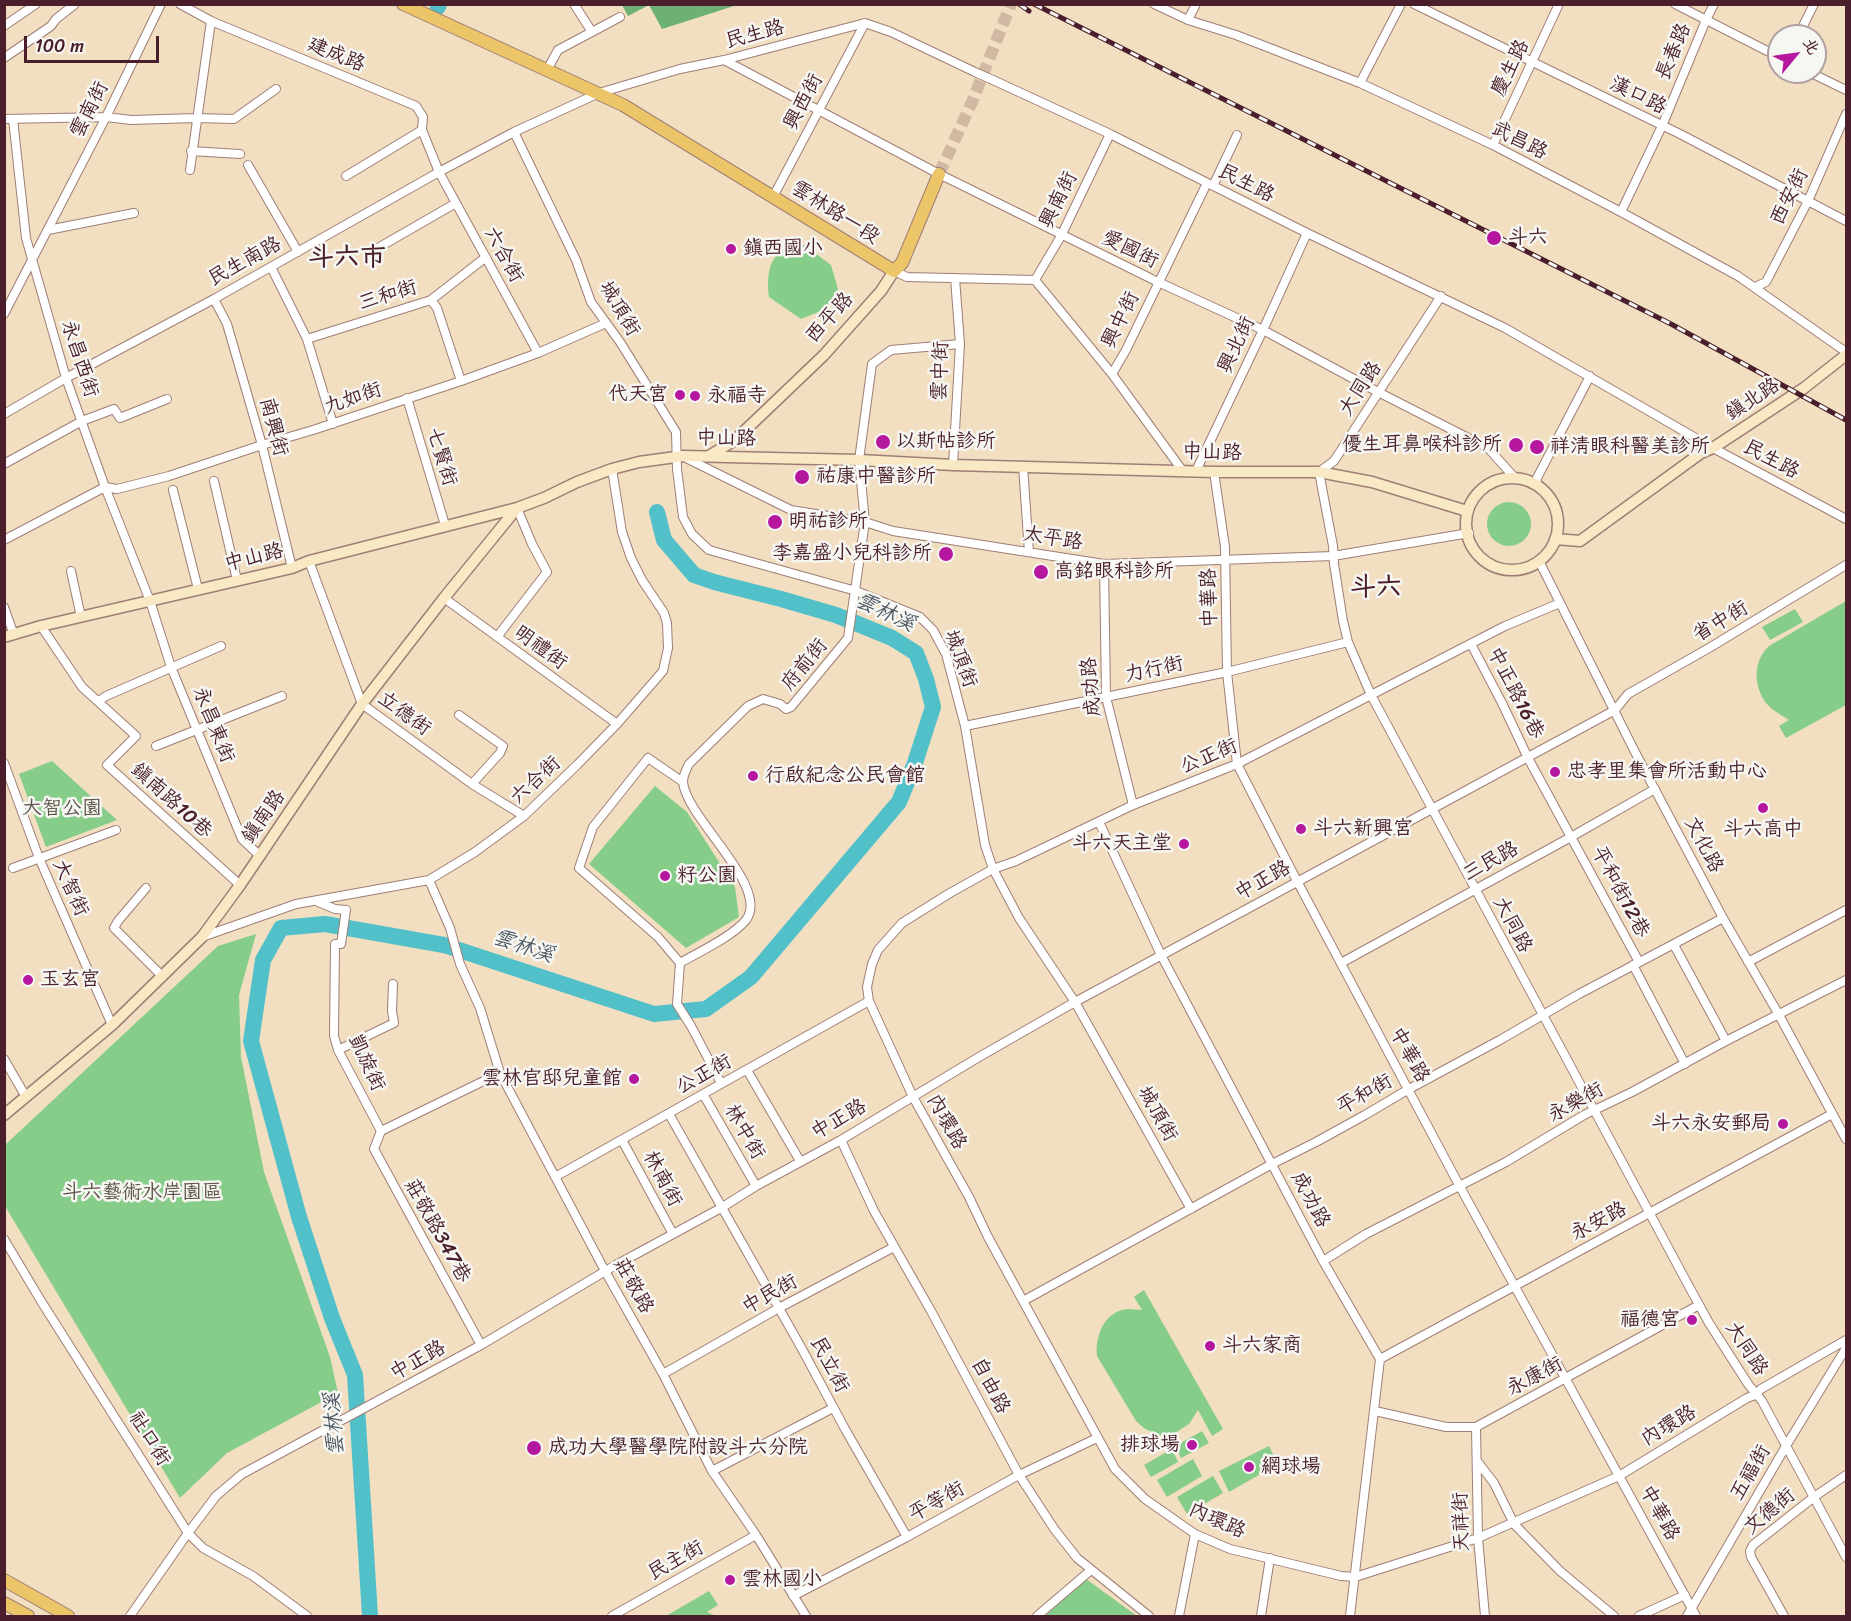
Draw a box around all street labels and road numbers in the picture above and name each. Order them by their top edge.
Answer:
street label: 民生路 [723,16,787,54]
street label: 長春路 [1651,20,1697,84]
street label: 建成路 [304,33,368,77]
street label: 慶生路 [1487,36,1535,100]
street label: 興西街 [779,70,829,134]
street label: 漢口路 [1606,72,1670,120]
street label: 雲南街 [66,78,114,142]
street label: 武昌路 [1487,117,1551,165]
street label: 民生路 [1214,160,1278,208]
street label: 西安街 [1766,165,1814,229]
street label: 興南街 [1035,168,1083,232]
street label: 雲林路一段 [786,176,884,250]
street label: 六合街 [478,223,528,287]
street label: 愛國街 [1098,226,1162,274]
street label: 民生南路 [204,232,286,292]
street label: 三和街 [356,276,420,316]
street label: 城頂街 [593,277,645,341]
street label: 西平路 [801,288,859,348]
street label: 興中街 [1097,288,1145,352]
street label: 興北街 [1213,313,1261,377]
street label: 永昌西街 [55,317,103,401]
street label: 雲中街 [928,341,954,401]
street label: 大同路 [1335,357,1387,421]
street label: 鎮北路 [1721,374,1785,426]
street label: 九如街 [321,378,385,420]
street label: 南興街 [254,395,292,459]
street label: 七賢街 [421,425,461,489]
street label: 中山路 [696,426,756,452]
street label: 民生路 [1739,435,1803,485]
street label: 中山路 [1182,440,1242,466]
street label: 太平路 [1021,522,1085,556]
street label: 中山路 [222,539,286,577]
street label: 中華路 [1197,568,1223,628]
street label: 省中街 [1689,596,1753,648]
street label: 明禮街 [509,621,571,675]
street label: 城頂街 [938,627,982,691]
street label: 府前街 [777,634,833,696]
street label: 中正路16巷 [1482,643,1548,743]
street label: 力行街 [1122,652,1186,688]
street label: 成功路 [1077,656,1107,718]
street label: 永昌東街 [187,683,239,767]
street label: 立德街 [373,687,435,741]
street label: 公正街 [1177,734,1241,780]
street label: 六合街 [506,752,566,810]
street label: 鎮南路10巷 [125,758,217,844]
street label: 鎮南路 [237,786,291,848]
street label: 文化路 [1678,813,1728,877]
street label: 三民路 [1459,837,1523,887]
street label: 平和街12巷 [1586,842,1654,942]
street label: 大智街 [47,856,93,920]
street label: 中正路 [1231,856,1295,906]
street label: 大同路 [1487,893,1537,957]
street label: 中華路 [1384,1023,1434,1087]
street label: 凱旋街 [342,1031,390,1095]
street label: 公正街 [672,1050,736,1100]
street label: 平和街 [1333,1070,1397,1120]
street label: 永樂街 [1544,1078,1608,1128]
street label: 城頂街 [1132,1082,1182,1146]
street label: 內環路 [921,1090,971,1154]
street label: 中正路 [807,1095,871,1145]
street label: 林中街 [719,1100,769,1164]
street label: 林南街 [637,1147,687,1211]
street label: 成功路 [1285,1168,1335,1232]
street label: 莊敬路347巷 [399,1175,475,1287]
street label: 永安路 [1567,1197,1631,1247]
street label: 莊敬路 [608,1254,658,1318]
street label: 中民街 [738,1270,802,1320]
street label: 大同路 [1720,1317,1772,1381]
street label: 民立街 [804,1333,854,1397]
street label: 中正路 [386,1336,450,1386]
street label: 永康街 [1503,1352,1567,1402]
street label: 自由路 [965,1354,1015,1418]
street label: 內環路 [1637,1400,1701,1452]
street label: 社口街 [123,1407,175,1471]
street label: 五福街 [1726,1441,1776,1505]
street label: 平等街 [905,1477,969,1527]
street label: 中華路 [1634,1481,1684,1545]
street label: 文德街 [1739,1484,1801,1540]
street label: 天祥街 [1449,1492,1475,1552]
street label: 內環路 [1185,1498,1249,1544]
street label: 民主街 [644,1536,708,1586]

